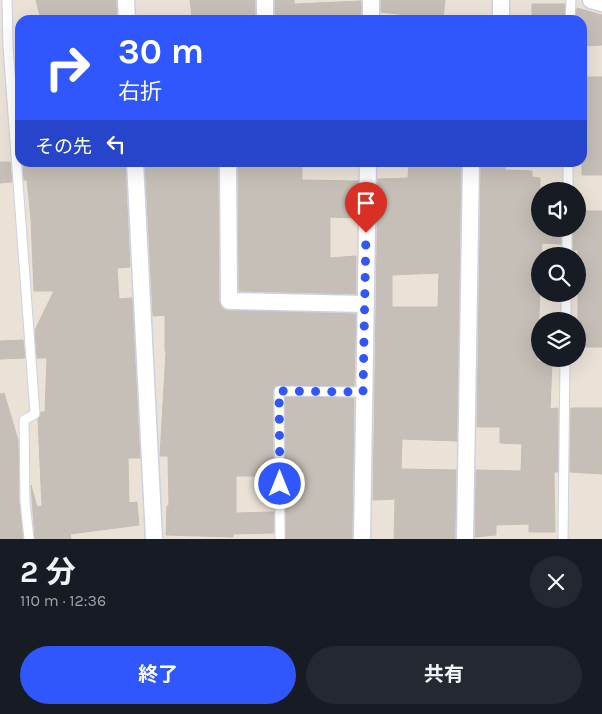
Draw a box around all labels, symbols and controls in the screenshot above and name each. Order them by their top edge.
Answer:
text: 30 m [118,31,204,72]
icon: right [35,35,100,100]
text: 右折 [118,79,162,105]
icon: left [102,130,130,158]
text: その先 [35,136,92,158]
pin [345,182,387,233]
map controls [531,182,586,367]
button: sound [531,182,586,237]
icon: arrive [352,189,380,217]
button: search [531,247,586,302]
button: layers [531,312,586,367]
position arrow [253,457,305,509]
text: 2 分 [20,554,76,590]
button: close [530,556,582,608]
text: 110 m · 12:36 [20,591,106,610]
button: 終了 [20,646,296,704]
button: 共有 [306,646,582,704]

